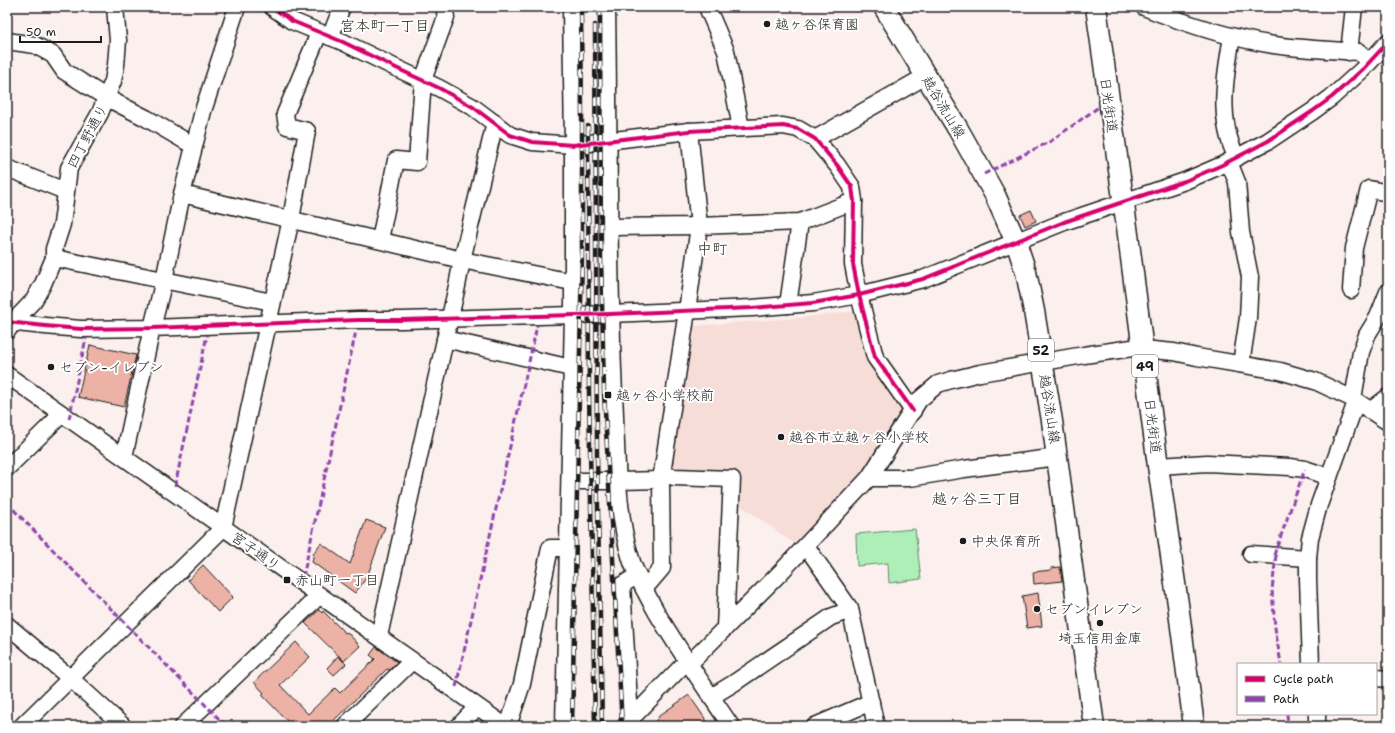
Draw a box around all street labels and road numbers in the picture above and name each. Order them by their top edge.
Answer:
street label: 越谷流山線 [918,72,970,142]
street label: 日光街道 [1096,76,1122,134]
street label: 四丁野通り [63,101,111,171]
road number: 52 [1028,339,1054,361]
road number: 49 [1132,355,1158,377]
street label: 越谷流山線 [1036,373,1064,445]
street label: 日光街道 [1141,397,1165,455]
street label: 宮子通り [228,528,284,574]

